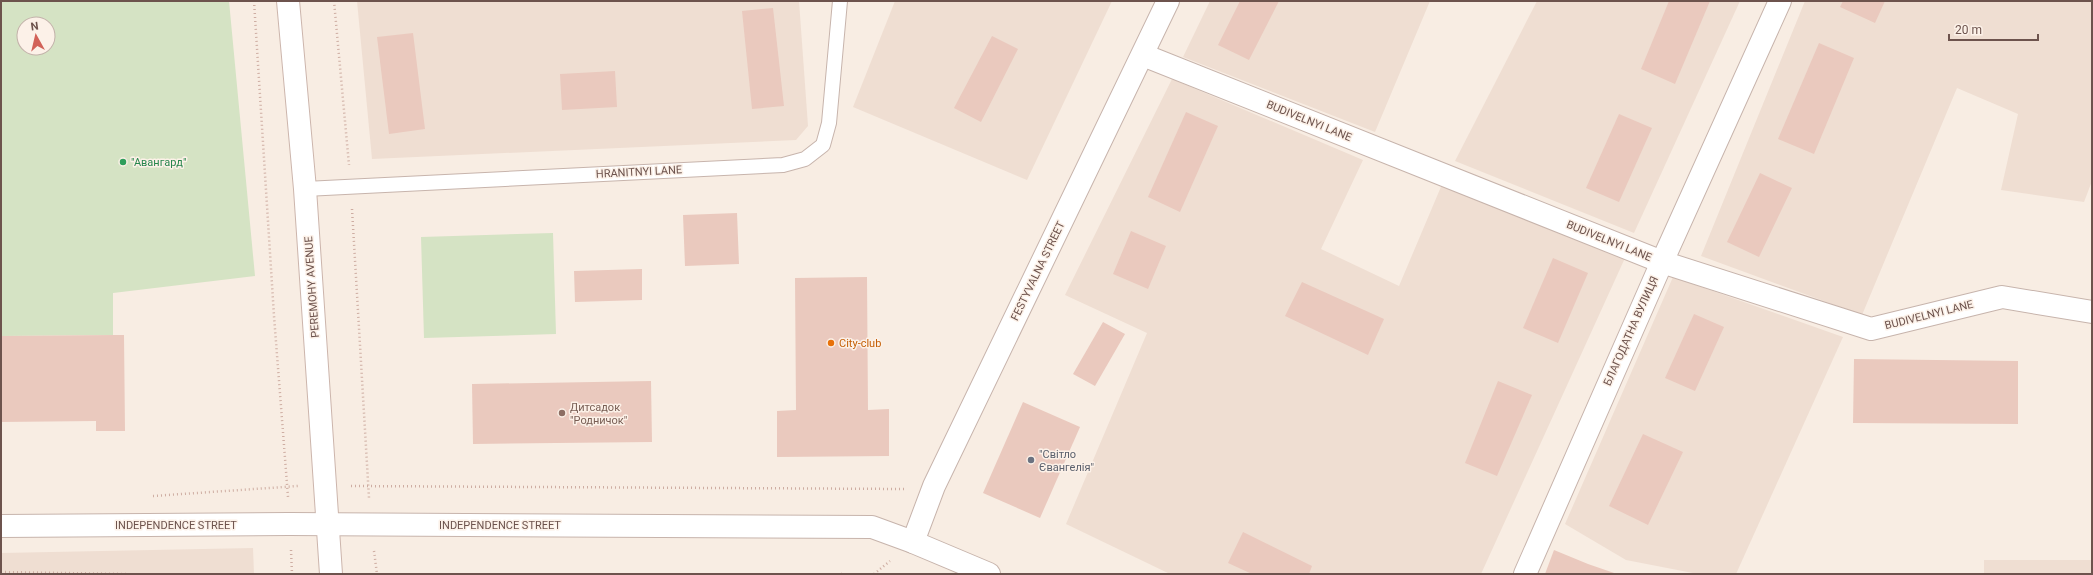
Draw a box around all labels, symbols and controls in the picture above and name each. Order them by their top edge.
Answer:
north arrow [16,16,56,56]
scale bar [1949,16,2038,42]
text: N [30,20,40,34]
text: 20 m [1955,23,1982,37]
street label: BUDIVELNYI LANE [1265,98,1353,144]
place label: "Авангард" [131,156,187,169]
marker: "Авангард" [118,157,128,167]
street label: HRANITNYI LANE [596,163,682,181]
street label: BUDIVELNYI LANE [1565,218,1653,264]
street label: FESTYVALNA STREET [1008,219,1068,323]
street label: PEREMOHY AVENUE [302,236,322,338]
street label: БЛАГОДАТНА ВУЛИЦЯ [1601,274,1661,388]
street label: BUDIVELNYI LANE [1883,298,1975,332]
place label: City-club [839,337,881,350]
marker: City-club [826,338,836,348]
place label: Дитсадок "Родничок" [570,401,627,427]
marker: Дитсадок "Родничок" [557,408,567,418]
place label: "Світло Євангелія" [1039,448,1094,474]
marker: "Світло Євангелія" [1026,455,1036,465]
street label: INDEPENDENCE STREET [115,519,237,532]
street label: INDEPENDENCE STREET [439,519,561,532]

